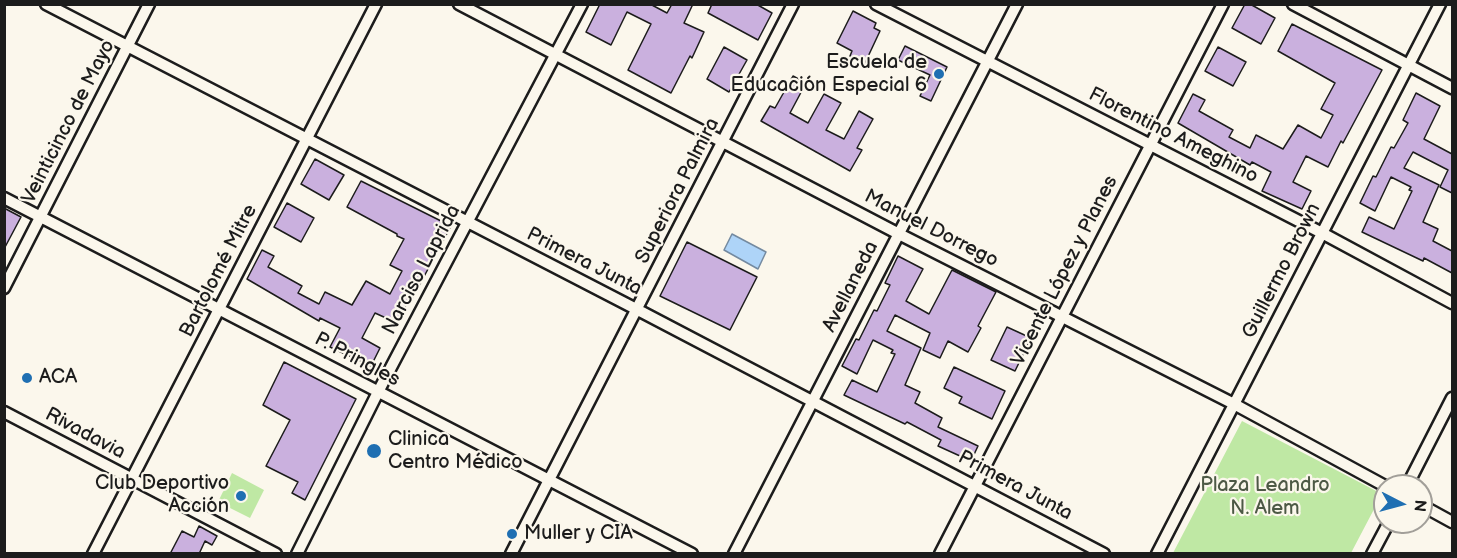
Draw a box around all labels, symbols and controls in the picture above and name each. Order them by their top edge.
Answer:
street label: Veinticinco de Mayo [17,36,121,208]
place label: Escuela de Educación Especial 6 [731,51,927,98]
marker: Escuela de Educación Especial 6 [932,67,946,81]
street label: Florentino Ameghino [1084,83,1262,189]
street label: Superiora Palmira [631,114,725,268]
street label: Vicente López y Planes [1007,172,1123,370]
street label: Manuel Dorrego [860,185,1002,273]
street label: Guillermo Brown [1238,199,1326,343]
street label: Bartolomé Mitre [175,201,263,341]
street label: Narciso Laprida [378,201,466,339]
street label: Primera Junta [522,223,646,301]
street label: Avellaneda [818,237,884,337]
street label: P. Pringles [310,328,404,392]
place label: ACA [39,366,77,390]
marker: ACA [20,371,34,385]
street label: Rivadavia [41,403,129,465]
place label: Clinica Centro Médico [388,428,523,475]
marker: Clinica Centro Médico [365,442,383,460]
street label: Primera Junta [954,446,1076,526]
place label: Club Deportivo Acción [95,472,229,519]
park label: Plaza Leandro N. Alem [1200,474,1330,521]
north arrow [1373,474,1433,534]
marker: Club Deportivo Acción [234,489,248,503]
text: N [1409,499,1429,513]
place label: Muller y CIA [524,522,633,546]
marker: Muller y CIA [505,527,519,541]

